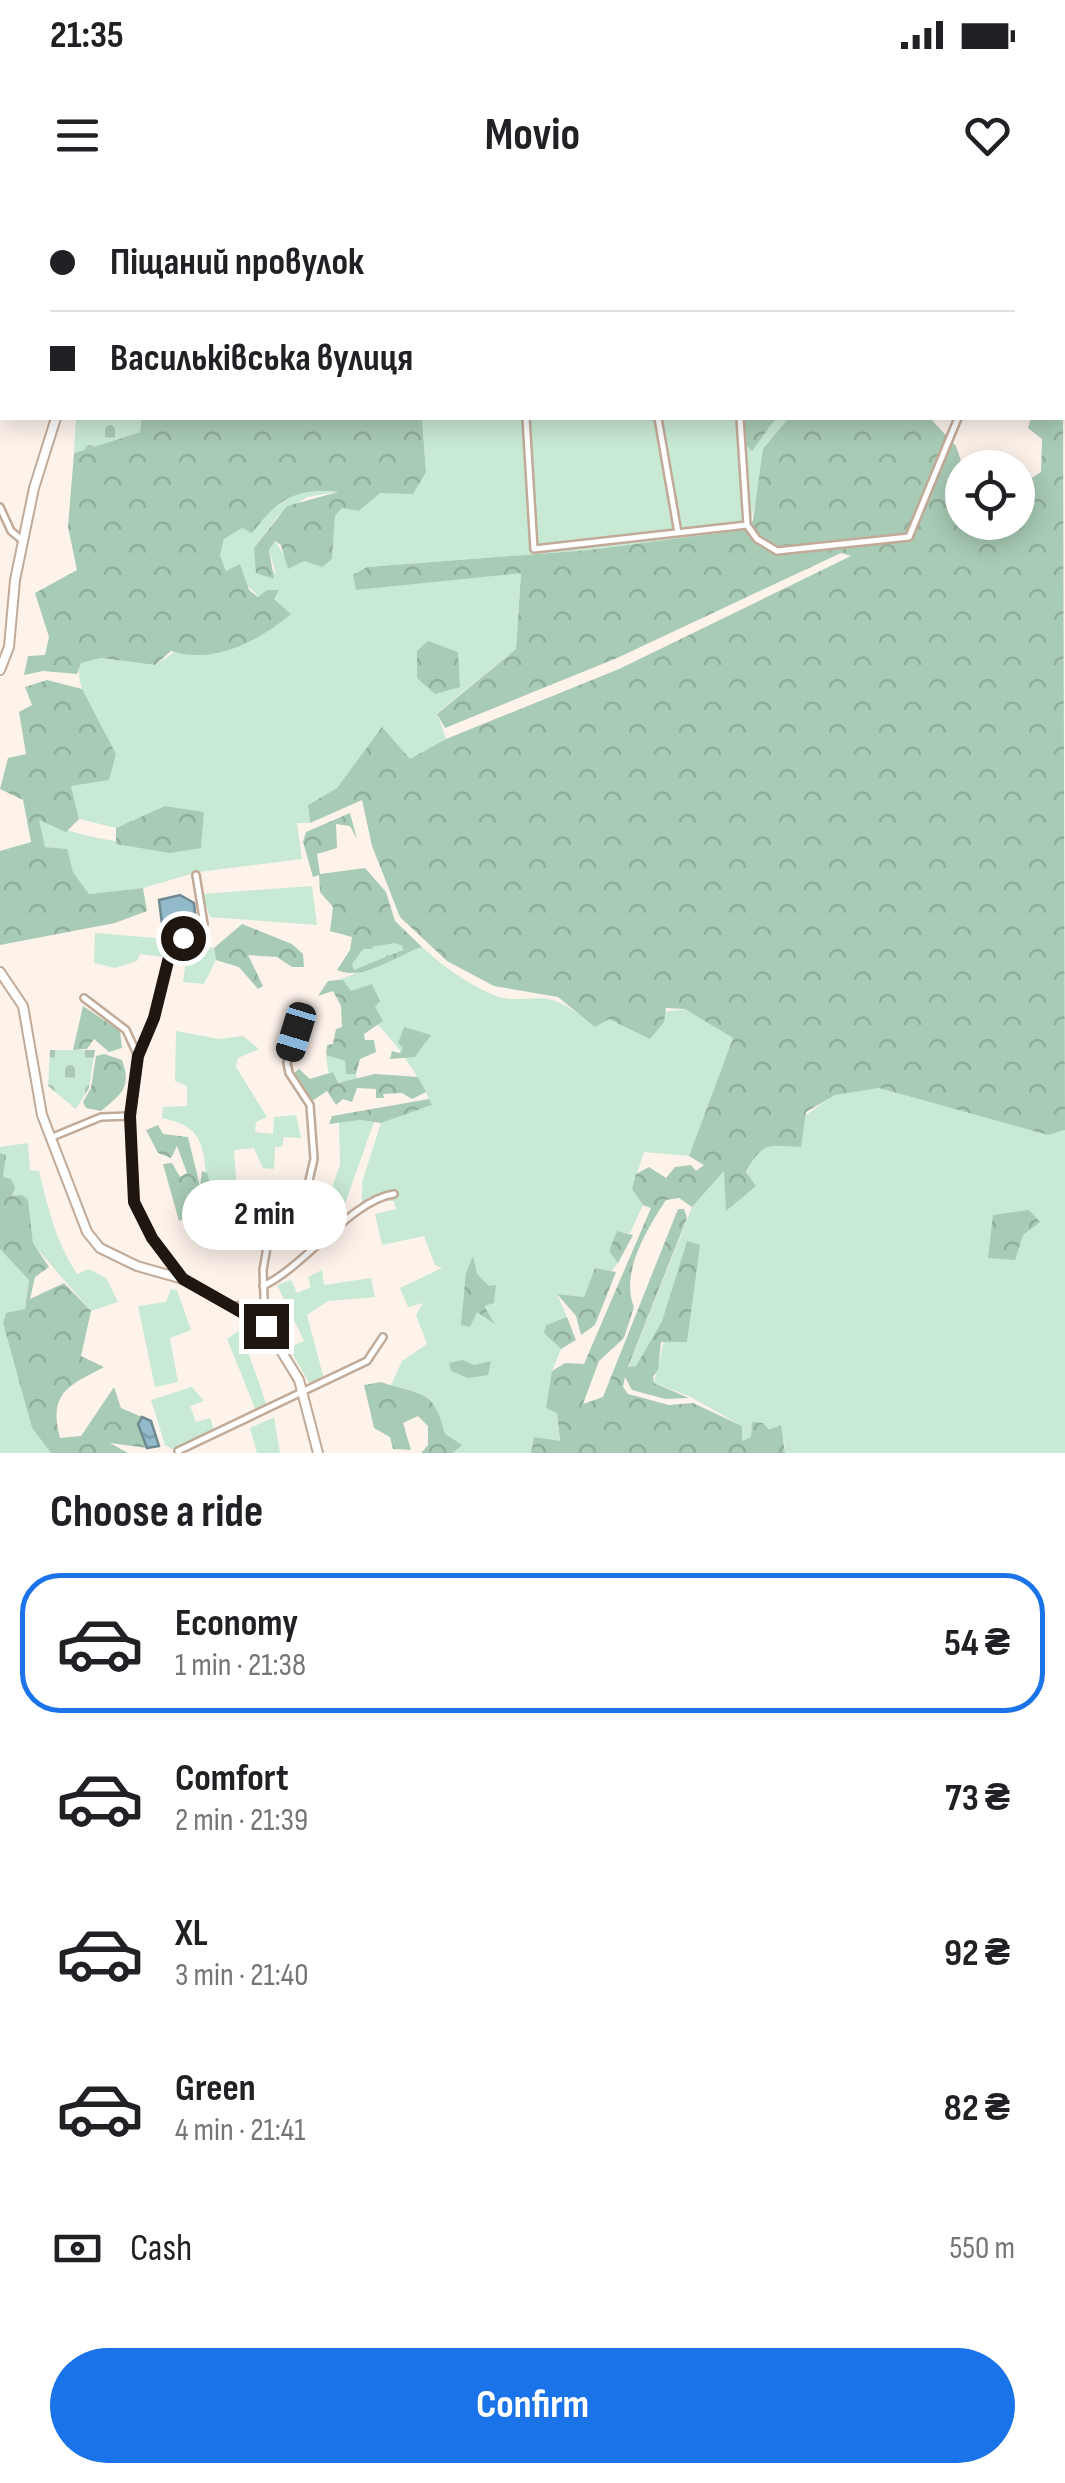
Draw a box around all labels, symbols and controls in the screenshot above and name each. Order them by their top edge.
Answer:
text: 21:35 [50,13,124,58]
icon: menu [50,108,105,163]
text: Movio [485,108,580,163]
icon: heart [960,108,1015,163]
text: Піщаний провулок [110,240,364,285]
text: Васильківська вулиця [110,336,413,381]
map controls [945,450,1035,540]
button: locate [945,450,1035,540]
route start [161,916,206,961]
car [273,999,319,1065]
callout: 2 min [184,1181,348,1251]
text: 2 min [234,1195,295,1234]
route end [244,1304,289,1349]
text: Choose a ride [50,1485,263,1540]
icon: car [55,1598,145,1688]
text: Economy [175,1601,298,1646]
text: 54 ₴ [944,1621,1010,1666]
text: 1 min · 21:38 [175,1646,306,1685]
icon: car [55,1753,145,1843]
text: Comfort [175,1756,289,1801]
text: 73 ₴ [945,1776,1010,1821]
text: 2 min · 21:39 [175,1801,308,1840]
icon: car [55,1908,145,1998]
text: XL [175,1911,208,1956]
text: 92 ₴ [944,1931,1010,1976]
text: 3 min · 21:40 [175,1956,308,1995]
icon: car [55,2063,145,2153]
text: Green [175,2066,256,2111]
text: 82 ₴ [944,2086,1010,2131]
text: 4 min · 21:41 [175,2111,305,2150]
icon: cash [50,2221,105,2276]
text: Cash [130,2226,192,2271]
text: 550 m [949,2229,1015,2268]
button: Confirm [50,2348,1015,2463]

